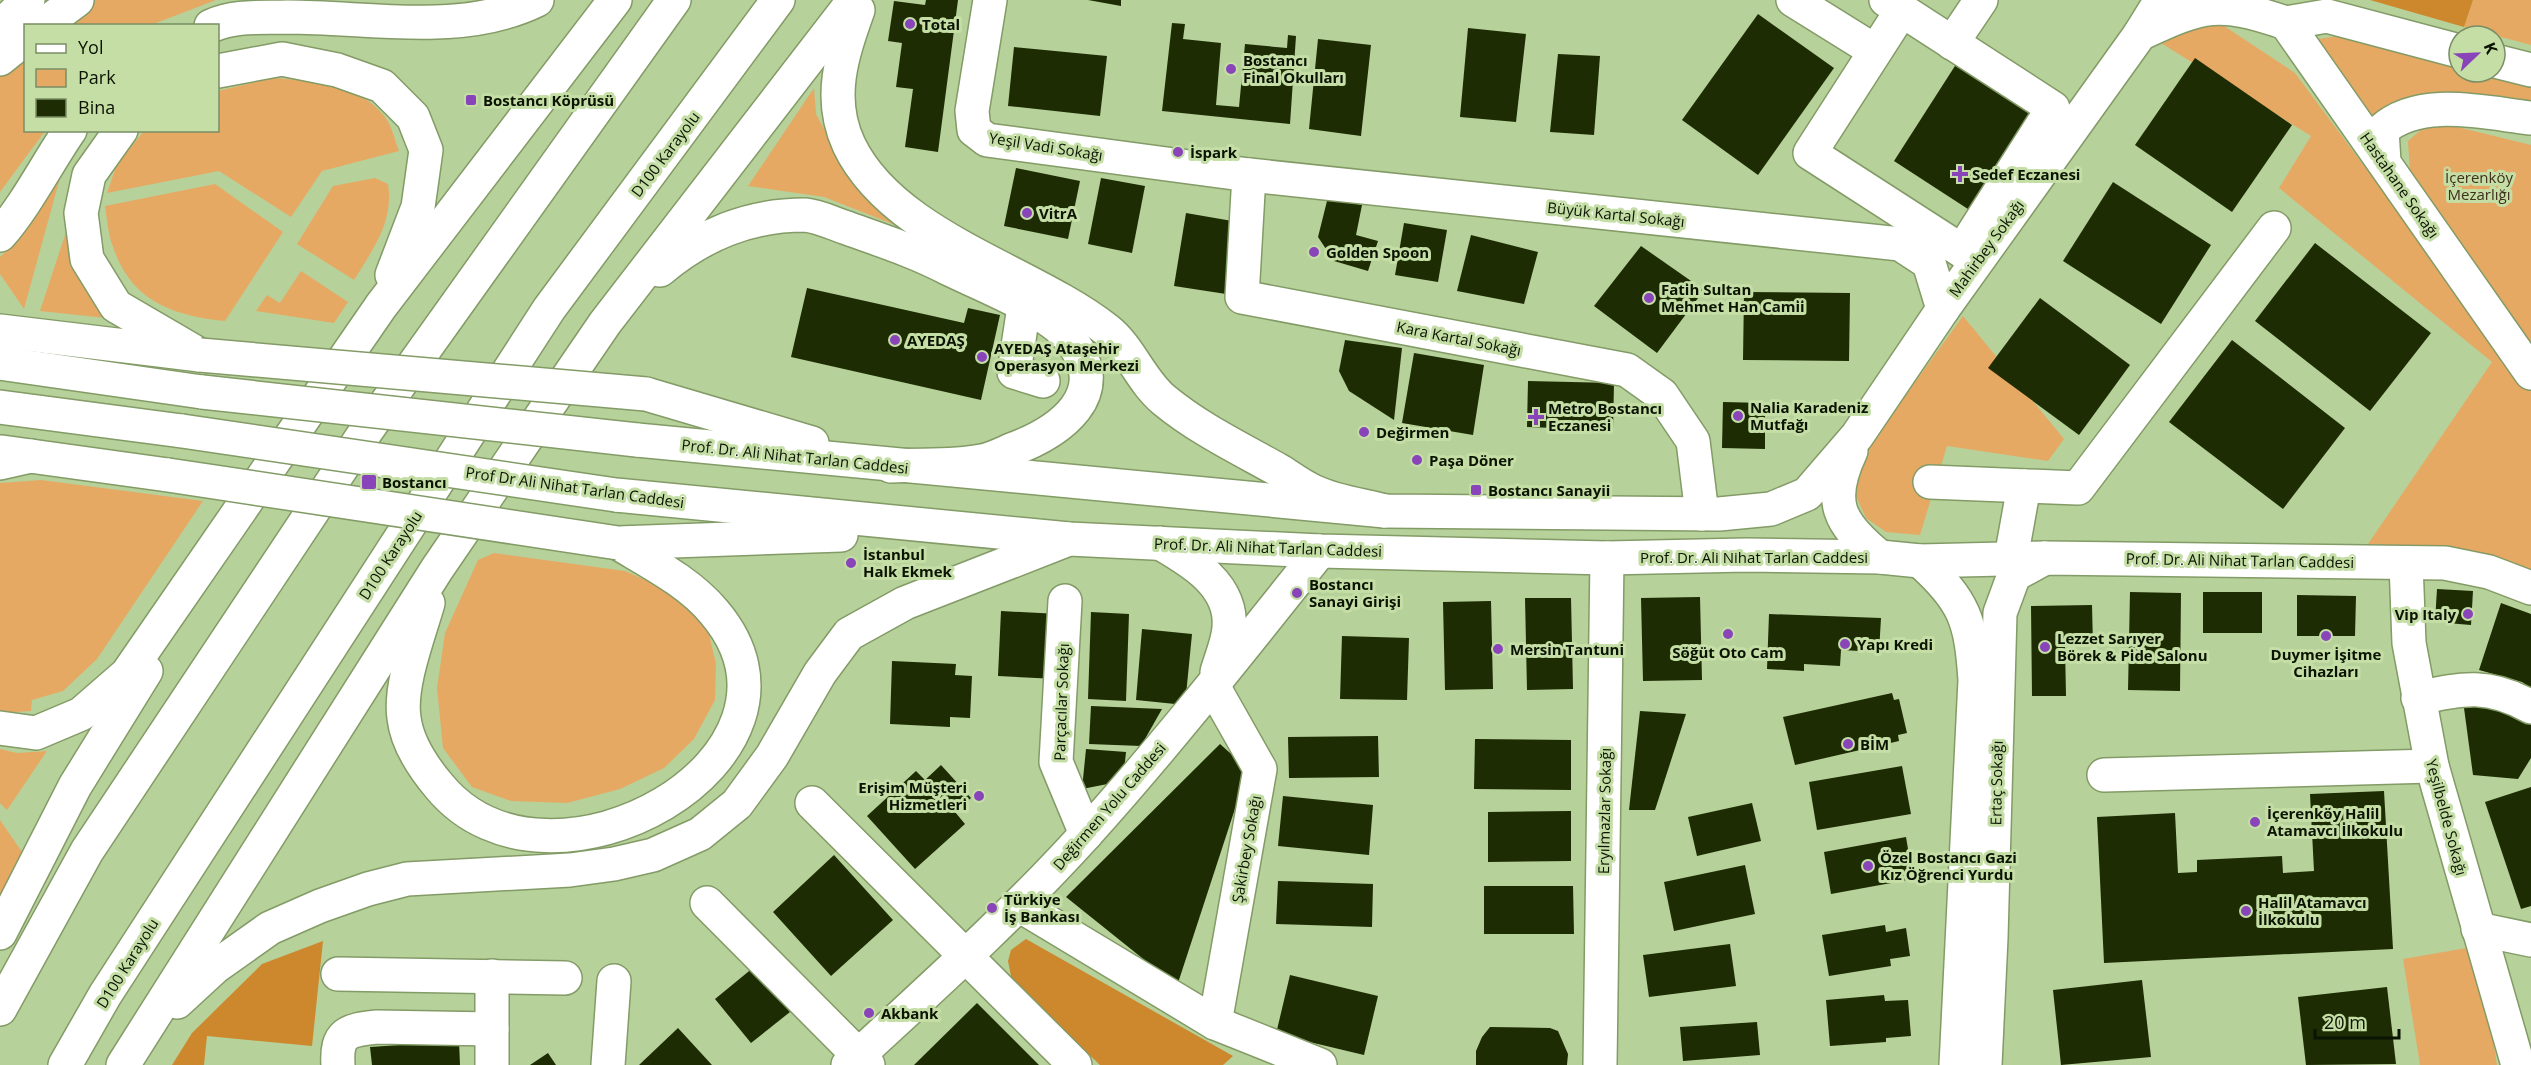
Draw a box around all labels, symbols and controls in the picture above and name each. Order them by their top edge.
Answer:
place label: Total [922,14,960,34]
marker: Total [903,17,917,31]
legend [24,24,219,132]
north arrow [2447,24,2507,84]
text: Yol [78,35,103,59]
text: K [2479,39,2503,58]
place label: Bostancı Final Okulları [1243,50,1344,87]
marker: Bostancı Final Okulları [1224,62,1238,76]
text: Park [78,65,116,89]
place label: Bostancı Köprüsü [483,90,614,110]
marker: Bostancı Köprüsü [464,93,478,107]
text: Bina [78,95,115,119]
street label: D100 Karayolu [626,107,704,201]
street label: Yeşil Vadi Sokağı [988,127,1104,165]
street label: Hastahane Sokağı [2356,128,2444,242]
place label: İspark [1190,142,1238,162]
marker: İspark [1171,145,1185,159]
place label: Sedef Eczanesi [1972,164,2080,184]
marker: Sedef Eczanesi [1953,167,1967,181]
park label: İçerenköy Mezarlığı [2445,167,2513,204]
street label: Mahirbey Sokağı [1944,195,2028,301]
street label: Büyük Kartal Sokağı [1546,197,1686,231]
place label: VitrA [1039,203,1078,223]
marker: VitrA [1020,206,1034,220]
place label: Golden Spoon [1326,242,1429,262]
marker: Golden Spoon [1307,245,1321,259]
place label: Fatih Sultan Mehmet Han Camii [1661,279,1805,316]
marker: Fatih Sultan Mehmet Han Camii [1642,291,1656,305]
street label: Kara Kartal Sokağı [1395,316,1523,360]
place label: AYEDAŞ [907,330,965,350]
marker: AYEDAŞ [888,333,902,347]
place label: AYEDAŞ Ataşehir Operasyon Merkezi [994,338,1139,375]
marker: AYEDAŞ Ataşehir Operasyon Merkezi [975,350,989,364]
place label: Nalia Karadeniz Mutfağı [1750,397,1868,434]
place label: Metro Bostancı Eczanesi [1548,398,1662,435]
marker: Nalia Karadeniz Mutfağı [1731,409,1745,423]
marker: Metro Bostancı Eczanesi [1529,410,1543,424]
place label: Değirmen [1376,422,1449,442]
marker: Değirmen [1357,425,1371,439]
street label: Prof. Dr. Ali Nihat Tarlan Caddesi [680,434,910,478]
place label: Paşa Döner [1429,450,1514,470]
marker: Paşa Döner [1410,453,1424,467]
street label: Prof Dr Ali Nihat Tarlan Caddesi [465,462,685,512]
place label: Bostancı [382,472,447,492]
marker: Bostancı [360,473,378,491]
place label: Bostancı Sanayii [1488,480,1610,500]
marker: Bostancı Sanayii [1469,483,1483,497]
street label: D100 Karayolu [354,507,426,603]
street label: Prof. Dr. Ali Nihat Tarlan Caddesi [1154,533,1382,561]
place label: İstanbul Halk Ekmek [863,544,953,581]
street label: Prof. Dr. Ali Nihat Tarlan Caddesi [1640,547,1868,567]
street label: Prof. Dr. Ali Nihat Tarlan Caddesi [2126,548,2354,572]
marker: İstanbul Halk Ekmek [844,556,858,570]
place label: Bostancı Sanayi Girişi [1309,574,1401,611]
marker: Bostancı Sanayi Girişi [1290,586,1304,600]
place label: Vip Italy [2395,604,2456,624]
marker: Vip Italy [2461,607,2475,621]
marker: Söğüt Oto Cam [1721,627,1735,641]
place label: Lezzet Sarıyer Börek & Pide Salonu [2057,628,2208,665]
marker: Duymer İşitme Cihazları [2319,629,2333,643]
place label: Yapı Kredi [1857,634,1933,654]
marker: Yapı Kredi [1838,637,1852,651]
place label: Mersin Tantuni [1510,639,1624,659]
marker: Lezzet Sarıyer Börek & Pide Salonu [2038,640,2052,654]
marker: Mersin Tantuni [1491,642,1505,656]
place label: Söğüt Oto Cam [1672,642,1784,662]
street label: Parçacılar Sokağı [1049,643,1073,761]
place label: Duymer İşitme Cihazları [2271,644,2382,681]
place label: BİM [1860,734,1889,754]
marker: BİM [1841,737,1855,751]
street label: Değirmen Yolu Caddesi [1048,738,1170,874]
street label: Ertaç Sokağı [1985,741,2007,825]
street label: Eryılmazlar Sokağı [1593,748,1615,874]
street label: Yeşilbelde Sokağı [2422,757,2472,877]
place label: Erişim Müşteri Hizmetleri [858,777,967,814]
marker: Erişim Müşteri Hizmetleri [972,789,986,803]
street label: Şakirbey Sokağı [1227,794,1265,904]
place label: İçerenköy Halil Atamavcı İlkokulu [2267,803,2403,840]
marker: İçerenköy Halil Atamavcı İlkokulu [2248,815,2262,829]
place label: Özel Bostancı Gazi Kız Öğrenci Yurdu [1880,847,2017,884]
marker: Özel Bostancı Gazi Kız Öğrenci Yurdu [1861,859,1875,873]
place label: Türkiye İş Bankası [1004,889,1080,926]
place label: Halil Atamavcı İlkokulu [2258,892,2367,929]
marker: Türkiye İş Bankası [985,901,999,915]
marker: Halil Atamavcı İlkokulu [2239,904,2253,918]
street label: D100 Karayolu [91,914,163,1012]
scale bar [2315,1002,2399,1040]
place label: Akbank [881,1003,939,1023]
marker: Akbank [862,1006,876,1020]
text: 20 m [2324,1010,2366,1034]

